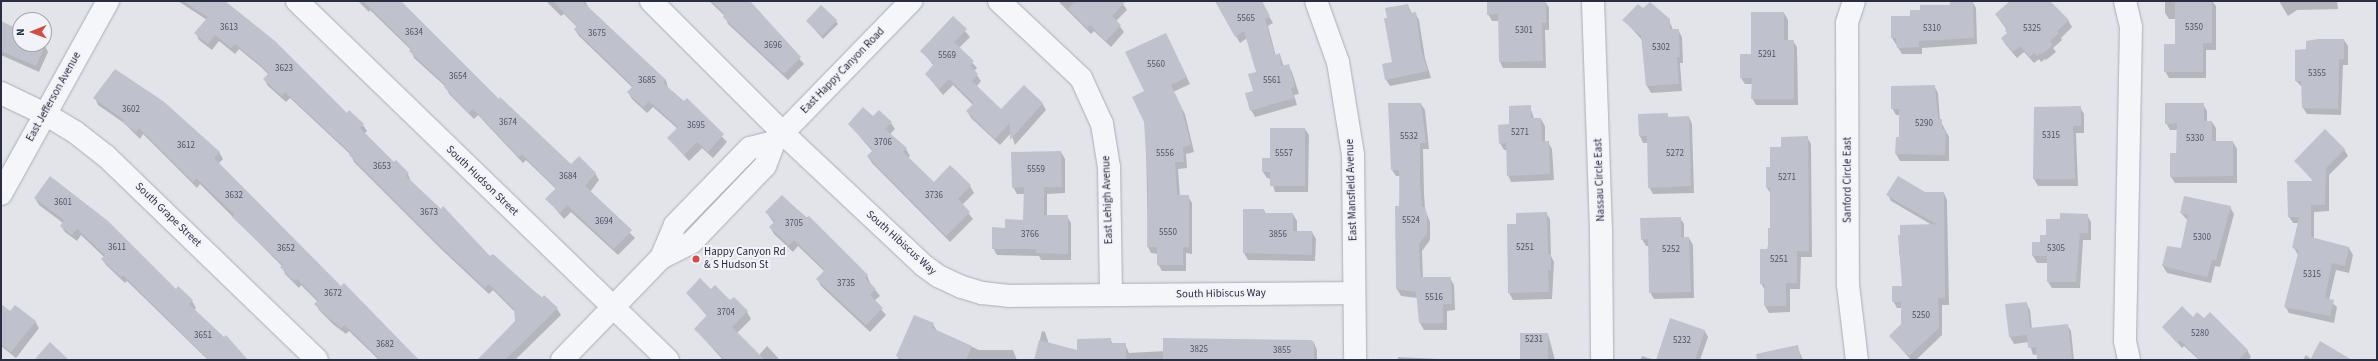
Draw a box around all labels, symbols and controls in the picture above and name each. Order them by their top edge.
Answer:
north arrow [12,12,52,52]
house number: 5565 [1237,14,1255,24]
house number: 3613 [220,23,238,33]
house number: 5350 [2185,23,2203,33]
house number: 5310 [1923,24,1941,34]
house number: 5325 [2023,24,2041,34]
street label: East Happy Canyon Road [798,25,888,117]
house number: 5301 [1515,26,1533,36]
text: N [13,28,28,36]
house number: 3634 [405,28,423,38]
house number: 3675 [588,29,606,39]
house number: 3696 [764,41,782,51]
house number: 5302 [1652,43,1670,53]
street label: East Jefferson Avenue [24,50,84,144]
house number: 5291 [1758,50,1776,60]
house number: 5569 [938,51,956,61]
house number: 5560 [1147,60,1165,70]
house number: 3623 [275,64,293,74]
house number: 5355 [2308,69,2326,79]
house number: 3654 [449,72,467,82]
house number: 3685 [638,76,656,86]
house number: 5561 [1263,76,1281,86]
house number: 3602 [122,105,140,115]
house number: 3674 [499,118,517,128]
house number: 5290 [1915,119,1933,129]
house number: 3695 [687,121,705,131]
house number: 5271 [1511,128,1529,138]
house number: 5315 [2042,131,2060,141]
house number: 5532 [1400,132,1418,142]
house number: 5330 [2186,134,2204,144]
street label: Sanford Circle East [1841,137,1855,223]
house number: 3706 [874,138,892,148]
street label: Nassau Circle East [1592,138,1608,222]
street label: East Mansfield Avenue [1344,139,1360,241]
house number: 3612 [177,141,195,151]
street label: South Hudson Street [443,143,521,219]
house number: 5556 [1156,149,1174,159]
house number: 5557 [1275,149,1293,159]
house number: 5272 [1666,149,1684,159]
street label: East Lehigh Avenue [1100,155,1116,245]
house number: 3653 [373,162,391,172]
house number: 5559 [1027,165,1045,175]
house number: 3684 [559,172,577,182]
house number: 5271 [1778,173,1796,183]
street label: South Grape Street [132,180,204,250]
house number: 3632 [225,191,243,201]
house number: 3736 [925,191,943,201]
house number: 3601 [54,198,72,208]
house number: 3673 [420,208,438,218]
street label: South Hibiscus Way [863,208,939,278]
house number: 5524 [1402,216,1420,226]
house number: 3694 [595,217,613,227]
house number: 3705 [785,219,803,229]
house number: 5550 [1159,228,1177,238]
house number: 3766 [1021,230,1039,240]
house number: 3856 [1269,230,1287,240]
house number: 5300 [2193,233,2211,243]
house number: 3611 [108,243,126,253]
house number: 5251 [1516,243,1534,253]
house number: 3652 [277,244,295,254]
house number: 5305 [2047,244,2065,254]
house number: 5252 [1662,245,1680,255]
place label: Happy Canyon Rd & S Hudson St [704,246,786,272]
marker: Happy Canyon Rd & S Hudson St [691,254,701,264]
house number: 5251 [1770,255,1788,265]
house number: 5315 [2303,270,2321,280]
house number: 3735 [837,279,855,289]
street label: South Hibiscus Way [1176,287,1266,301]
house number: 3672 [324,289,342,299]
house number: 5516 [1425,293,1443,303]
house number: 3704 [717,308,735,318]
house number: 5250 [1912,311,1930,321]
house number: 5280 [2191,329,2209,339]
house number: 3651 [194,331,212,341]
house number: 5231 [1525,335,1543,345]
house number: 5232 [1673,336,1691,346]
house number: 3682 [376,340,394,350]
house number: 3825 [1190,345,1208,355]
house number: 3855 [1273,346,1291,356]

